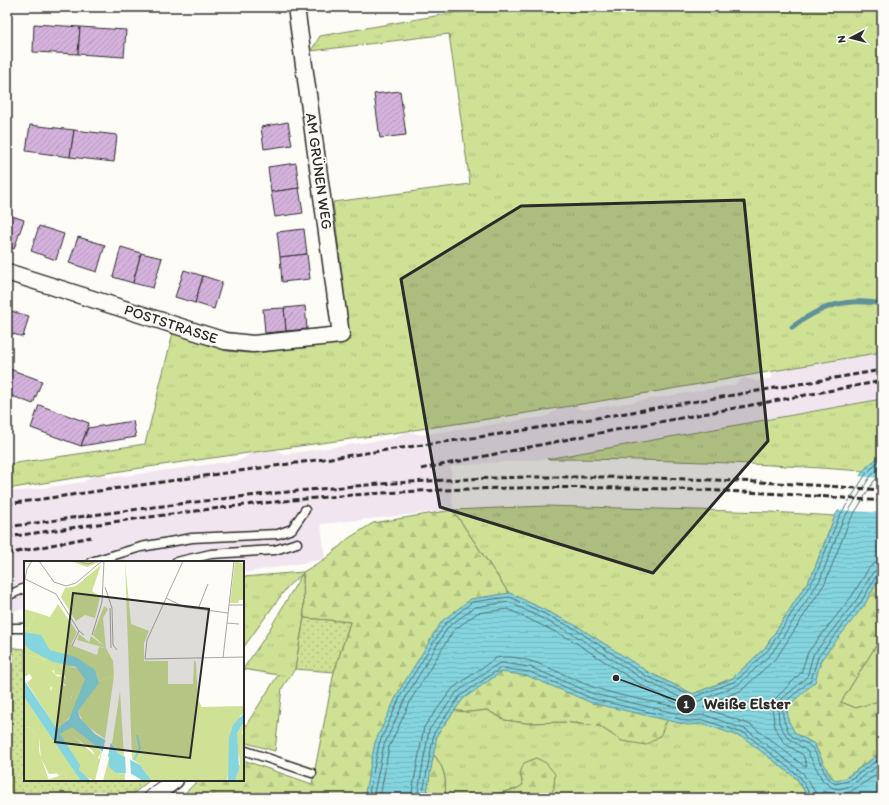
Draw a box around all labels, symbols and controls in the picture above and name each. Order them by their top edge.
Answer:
north arrow [831,18,871,58]
text: N [835,35,848,44]
street label: AM GRÜNEN WEG [302,111,336,231]
street label: POSTSTRASSE [122,300,220,348]
inset map [24,561,244,781]
callout: Weiße Elster [676,690,798,718]
text: Weiße Elster [704,694,791,713]
text: 1 [683,697,689,711]

